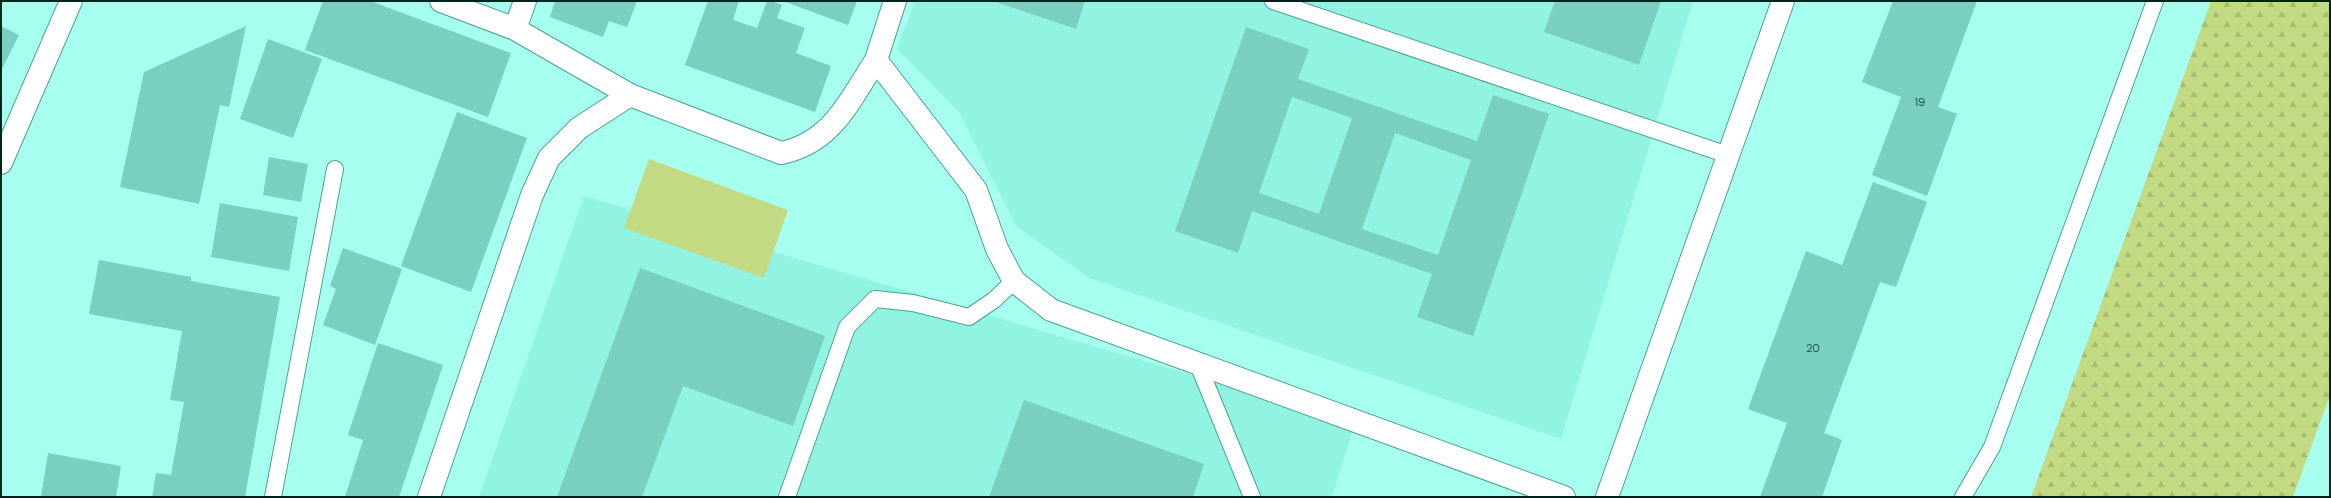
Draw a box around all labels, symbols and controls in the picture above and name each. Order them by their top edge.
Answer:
house number: 19 [1915,95,1925,109]
house number: 20 [1806,341,1820,355]

